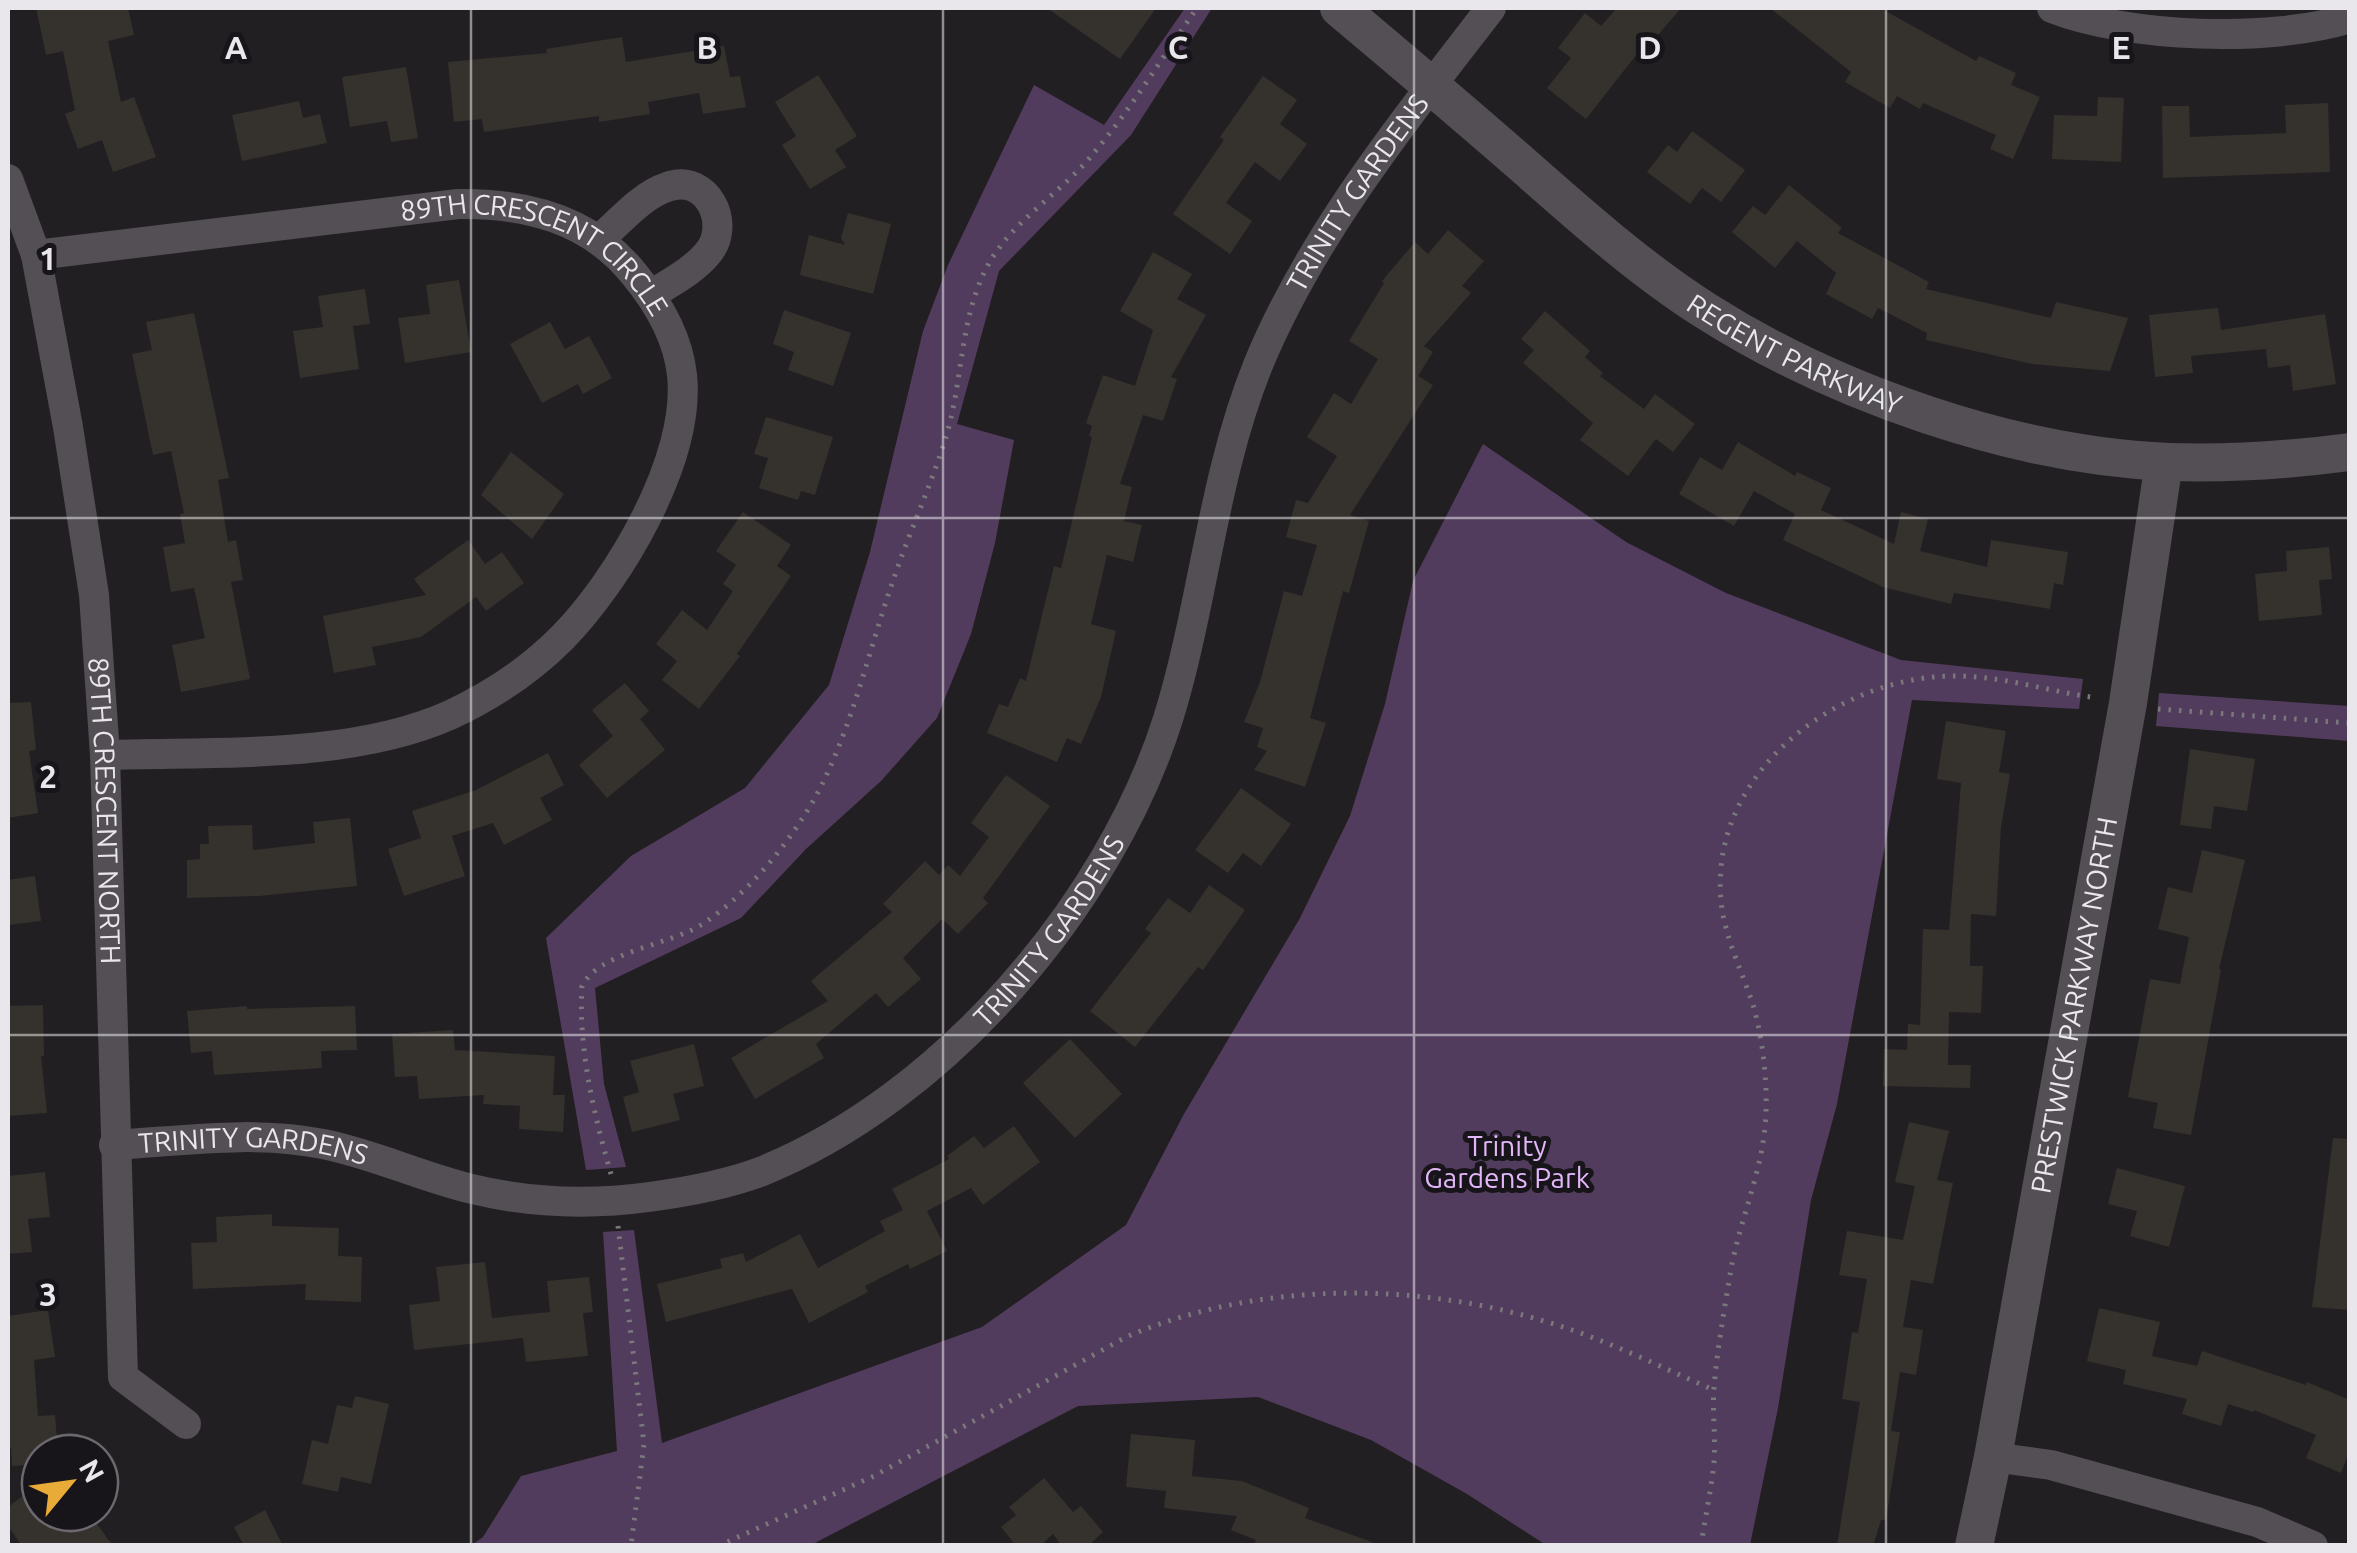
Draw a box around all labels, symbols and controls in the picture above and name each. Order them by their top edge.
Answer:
text: A [225,29,248,65]
text: B [696,29,718,65]
text: C [1168,29,1188,65]
text: D [1638,29,1662,65]
text: E [2111,29,2131,65]
street label: TRINITY GARDENS [1280,88,1434,297]
street label: 89TH CRESCENT CIRCLE [399,187,675,320]
text: 1 [39,240,57,276]
street label: REGENT PARKWAY [1682,287,1906,419]
street label: 89TH CRESCENT NORTH [83,656,127,965]
text: 2 [39,758,57,794]
street label: PRESTWICK PARKWAY NORTH [2025,815,2122,1196]
street label: TRINITY GARDENS [967,830,1130,1032]
street label: TRINITY GARDENS [137,1121,372,1170]
park label: Trinity Gardens Park [1424,1130,1590,1193]
text: 3 [39,1276,57,1312]
north arrow [20,1433,120,1533]
text: N [74,1454,111,1487]

